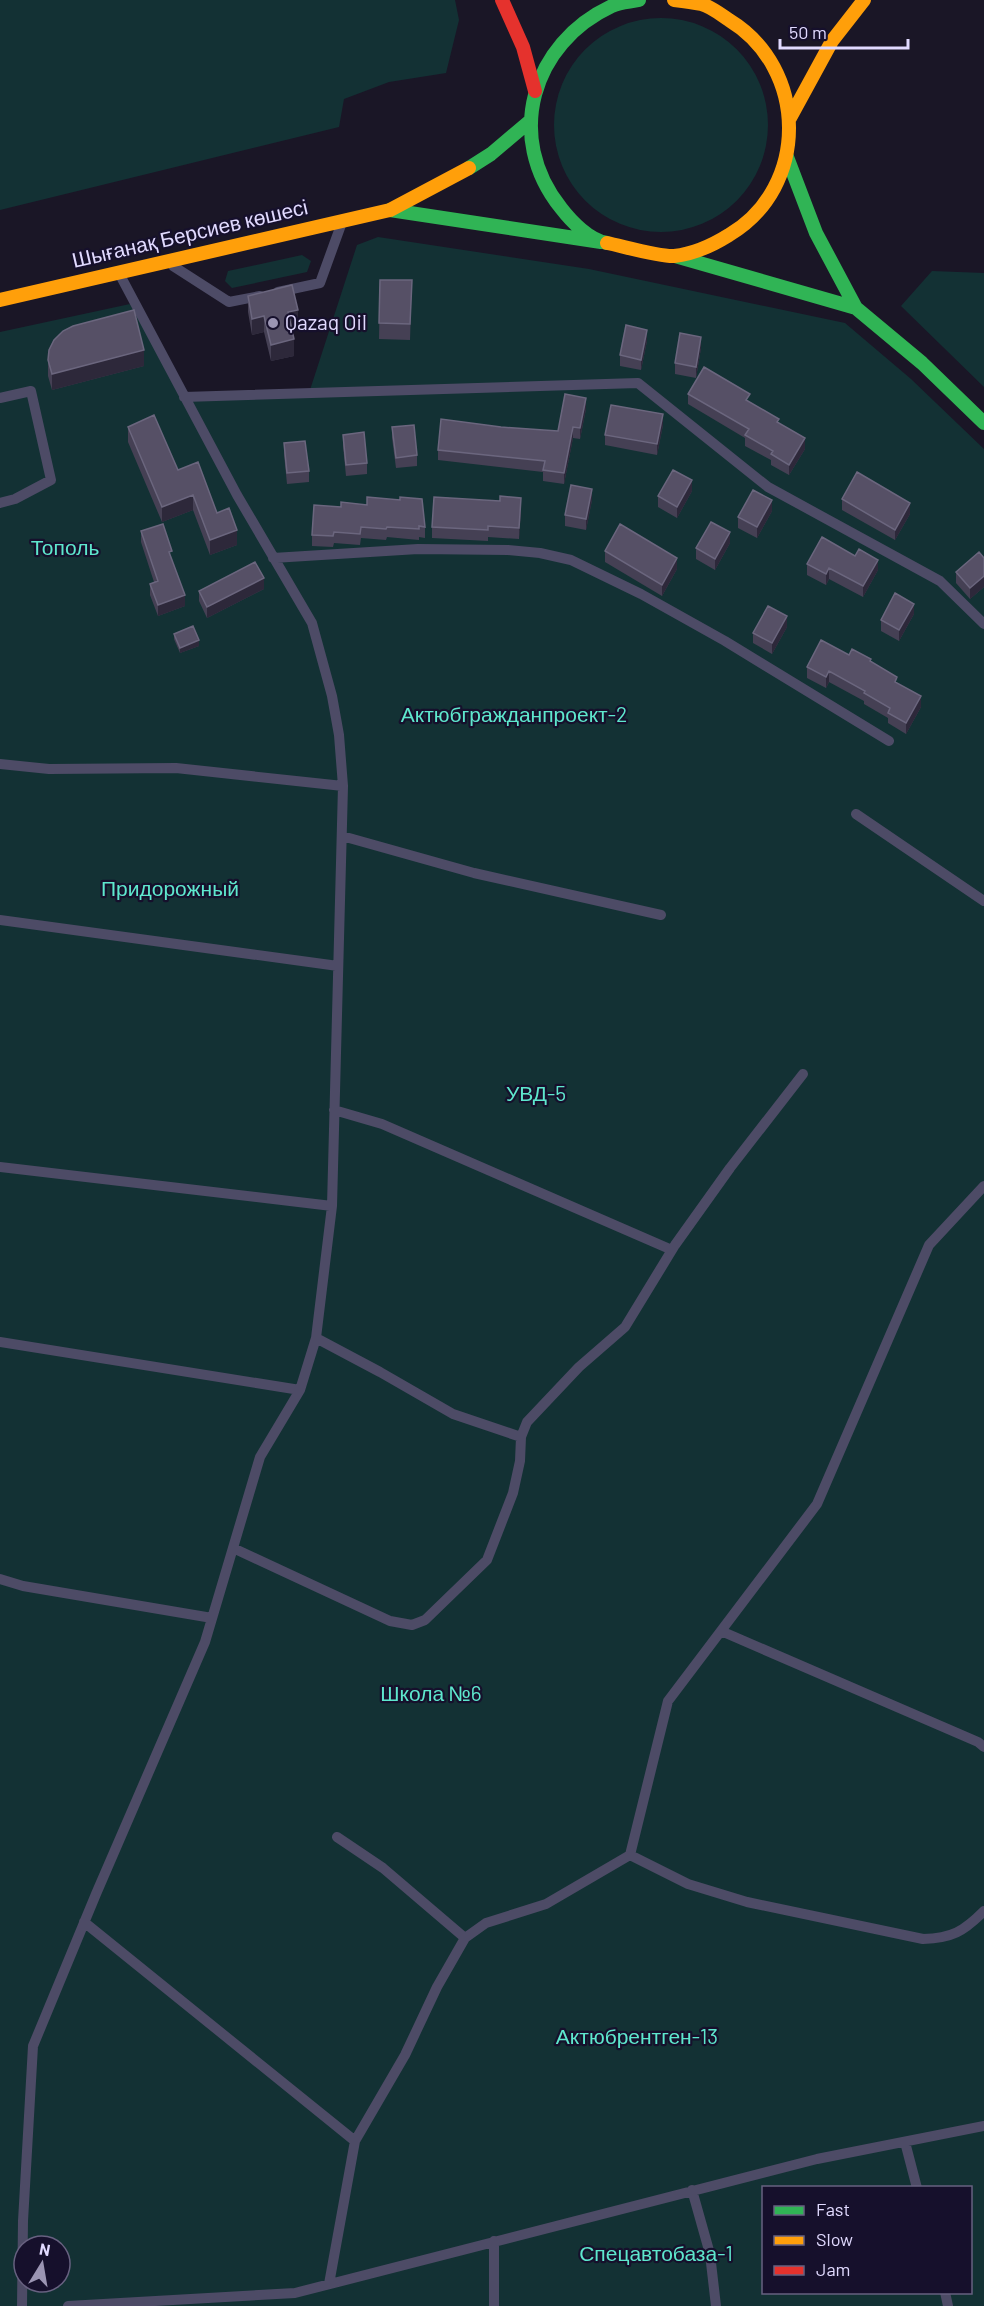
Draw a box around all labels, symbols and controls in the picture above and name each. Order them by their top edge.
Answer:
scale bar [780,12,908,50]
text: 50 m [789,21,827,43]
street label: Шығанақ Берсиев көшесі [69,193,310,272]
place label: Qazaq Oil [285,309,367,334]
marker: Qazaq Oil [266,316,280,330]
park label: Тополь [31,534,99,559]
park label: Актюбгражданпроект-2 [401,701,627,726]
park label: Придорожный [101,875,239,900]
park label: УВД-5 [506,1080,566,1105]
park label: Школа №6 [380,1680,482,1705]
park label: Актюбрентген-13 [556,2023,718,2048]
legend [762,2186,972,2294]
text: Fast [816,2198,850,2220]
text: Slow [816,2228,853,2250]
north arrow [12,2234,72,2294]
text: N [38,2238,52,2259]
park label: Спецавтобаза-1 [579,2240,733,2265]
text: Jam [816,2258,850,2280]

